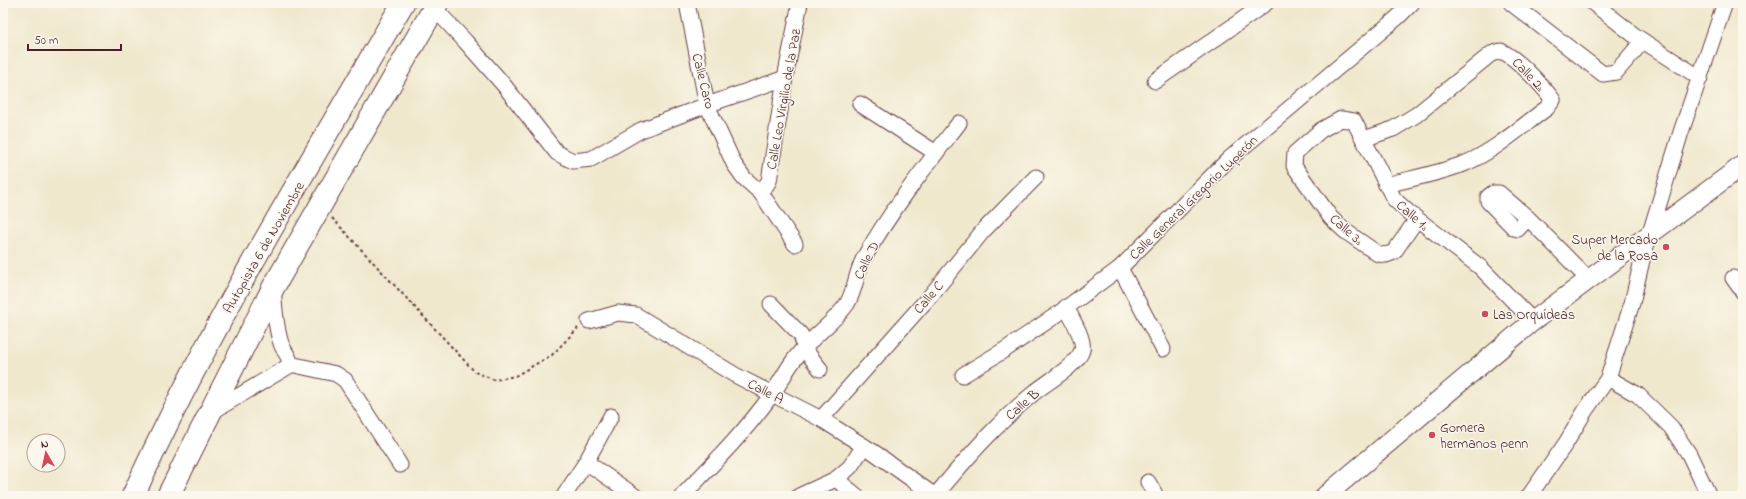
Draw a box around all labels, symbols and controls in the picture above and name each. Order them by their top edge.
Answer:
scale bar [28,26,121,52]
street label: Calle Leo Virgilio de la Paz [762,27,808,171]
text: 50 m [34,32,58,50]
street label: Calle Caro [686,51,720,111]
street label: Calle 2ª [1506,53,1550,97]
street label: Calle General Gregorio Luperón [1125,131,1264,266]
street label: Autopista 6 de Noviembre [218,177,311,317]
street label: Calle 1ª [1391,196,1433,237]
street label: Calle 3ª [1324,209,1368,251]
place label: Super Mercado de la Rosa [1571,230,1658,267]
street label: Calle D [849,238,886,283]
marker: Super Mercado de la Rosa [1661,242,1671,252]
street label: Calle C [909,277,949,319]
place label: Las Orquídeas [1493,305,1575,326]
marker: Las Orquídeas [1480,309,1490,319]
street label: Calle A [743,374,787,411]
street label: Calle B [1001,384,1045,426]
place label: Gomera hermanos penn [1440,418,1528,455]
marker: Gomera hermanos penn [1427,430,1437,440]
north arrow [26,433,66,473]
text: N [40,436,50,453]

